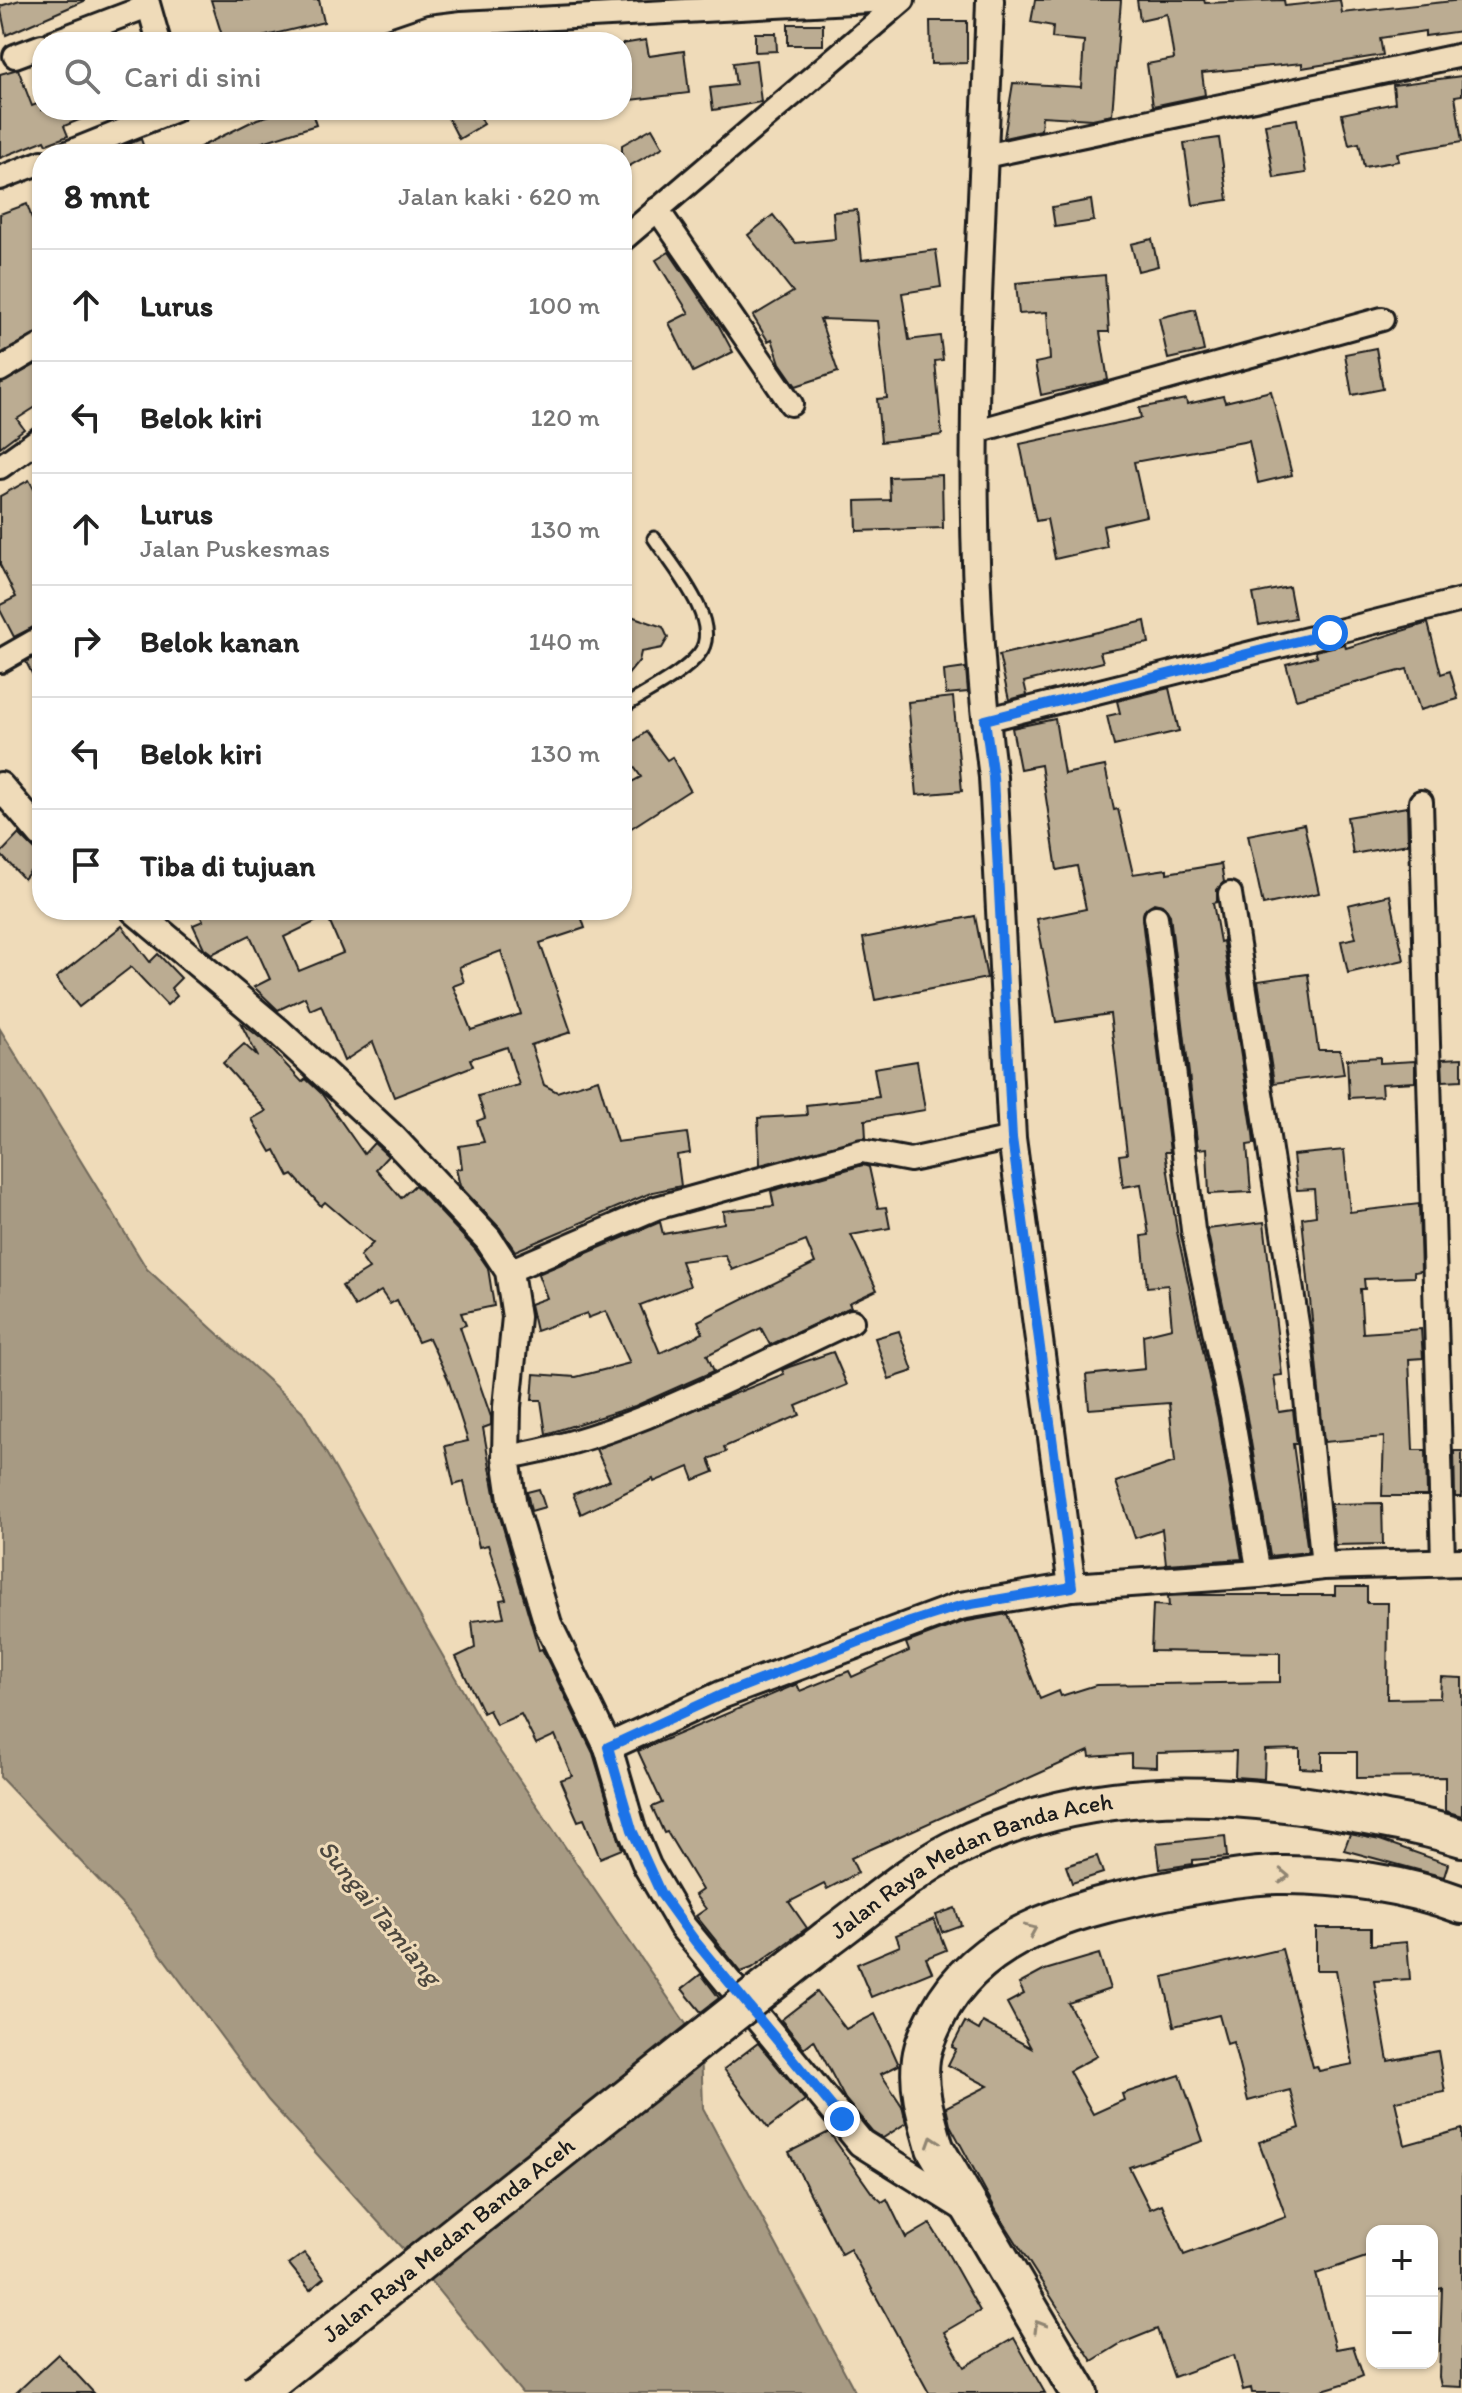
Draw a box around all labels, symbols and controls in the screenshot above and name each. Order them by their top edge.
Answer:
search box [32,32,632,120]
icon: search [60,54,104,98]
text: Cari di sini [124,58,262,95]
text: 8 mnt [64,176,150,217]
text: Jalan kaki · 620 m [398,180,600,212]
icon: ahead [64,283,108,327]
text: Lurus [140,287,213,324]
text: 100 m [528,289,600,321]
icon: left [64,395,108,439]
text: Belok kiri [140,399,262,436]
text: 120 m [531,401,600,433]
text: Lurus [140,495,213,532]
icon: ahead [64,507,108,551]
text: 130 m [530,513,600,545]
text: Jalan Puskesmas [140,532,330,564]
route start [1312,615,1348,651]
icon: right [64,619,108,663]
text: Belok kanan [140,623,299,660]
text: 140 m [529,625,600,657]
icon: left [64,731,108,775]
text: Belok kiri [140,735,262,772]
text: 130 m [530,737,600,769]
icon: arrive [64,843,108,887]
text: Tiba di tujuan [140,847,315,884]
street label: Jalan Raya Medan Banda Aceh [825,1786,1115,1945]
water label: Sungai Tamiang [312,1833,450,1993]
one-way arrow [1278,1867,1291,1885]
one-way arrow [1023,1924,1037,1940]
route end [824,2101,860,2137]
street label: Jalan Raya Medan Banda Aceh [316,2130,580,2349]
one-way arrow [927,2134,943,2148]
map controls [1366,2225,1438,2369]
button: + [1366,2225,1438,2297]
button: − [1366,2297,1438,2369]
one-way arrow [1033,2320,1049,2335]

